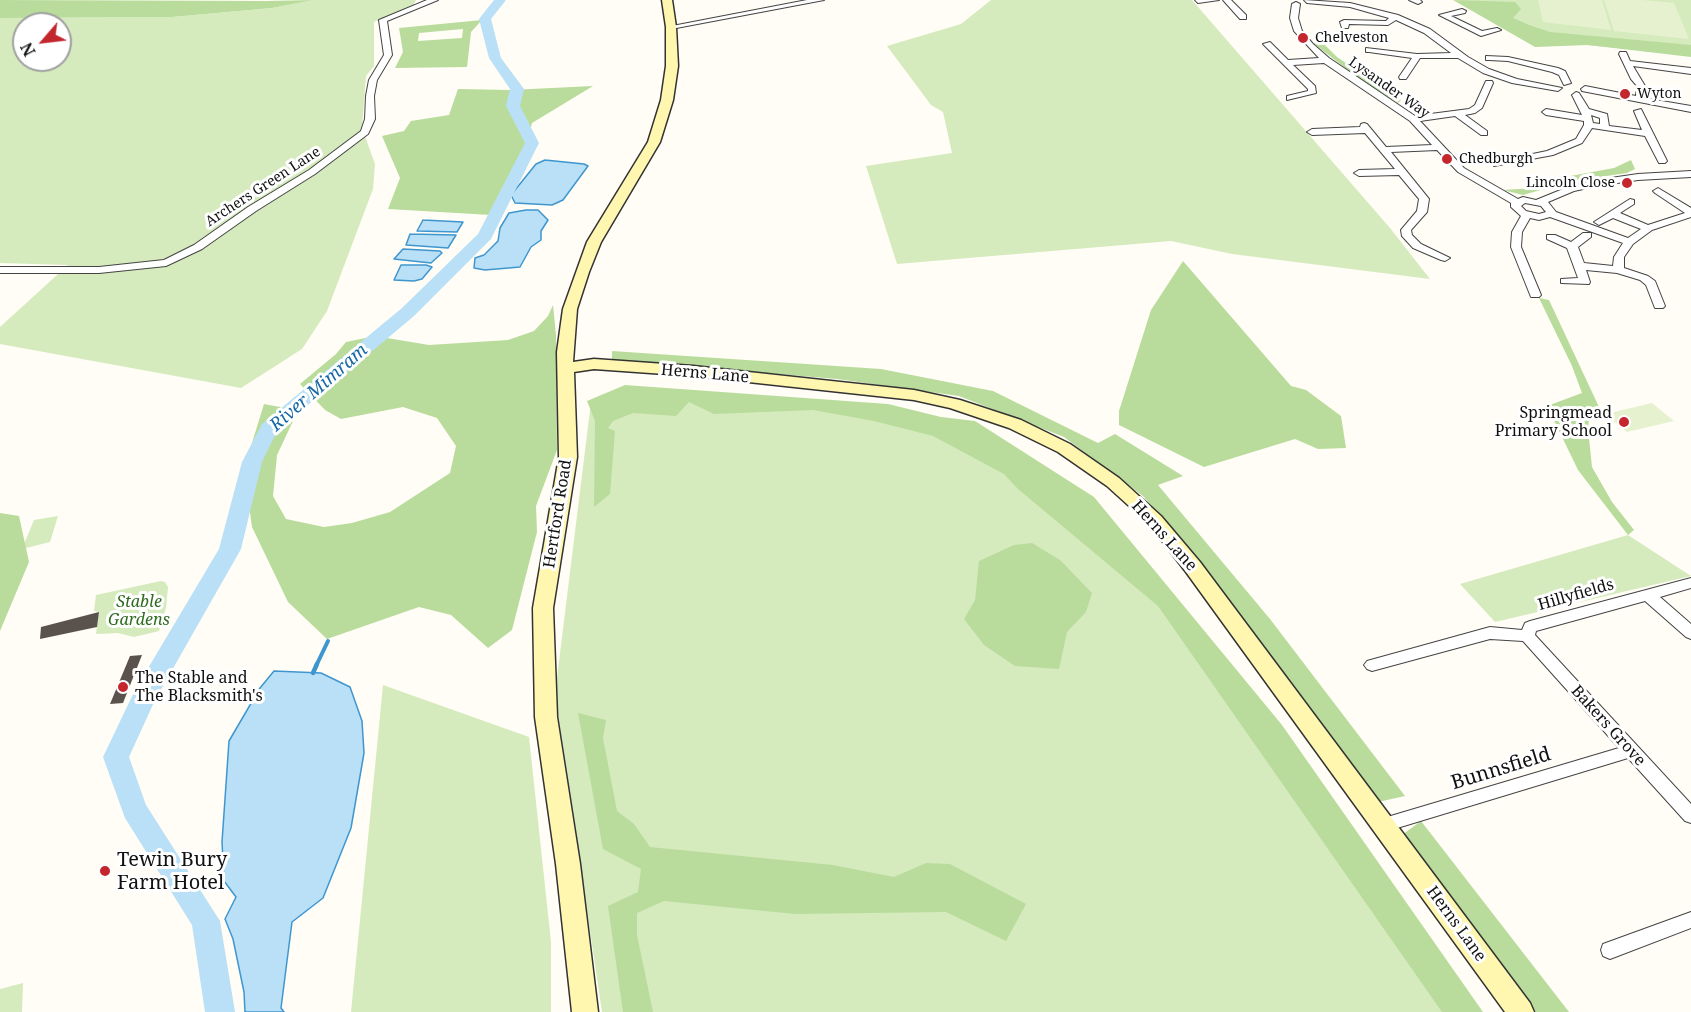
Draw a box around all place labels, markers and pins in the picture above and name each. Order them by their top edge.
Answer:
place label: Chelveston [1315,30,1388,46]
marker: Chelveston [1296,31,1310,45]
place label: Wyton [1637,86,1682,102]
marker: Wyton [1618,87,1632,101]
place label: Chedburgh [1459,151,1533,167]
marker: Chedburgh [1440,152,1454,166]
place label: Lincoln Close [1526,175,1615,191]
marker: Lincoln Close [1620,176,1634,190]
place label: Springmead Primary School [1495,403,1612,441]
marker: Springmead Primary School [1617,415,1631,429]
place label: The Stable and The Blacksmith's [135,668,263,706]
marker: The Stable and The Blacksmith's [116,680,130,694]
place label: Tewin Bury Farm Hotel [117,848,227,895]
marker: Tewin Bury Farm Hotel [98,864,112,878]

